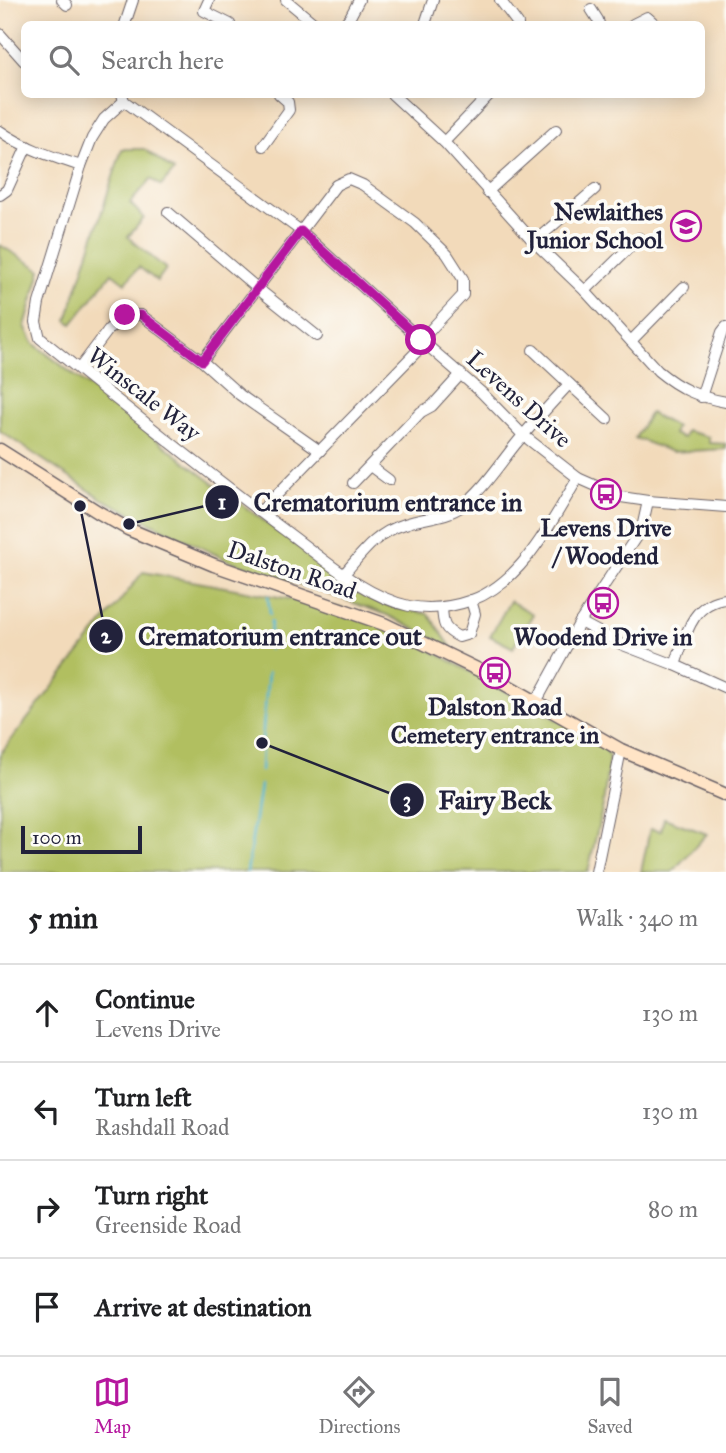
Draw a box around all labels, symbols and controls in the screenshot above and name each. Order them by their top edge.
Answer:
search box [21,21,705,98]
icon: search [45,41,83,79]
text: Search here [101,44,224,76]
place label: Newlaithes Junior School [524,197,664,255]
school or university icon: Newlaithes Junior School [669,209,703,243]
route end [109,299,140,330]
route start [405,324,436,355]
street label: Winscale Way [81,340,207,448]
street label: Levens Drive [460,344,578,454]
bus stop icon: Levens Drive / Woodend [589,477,623,511]
callout: Crematorium entrance in [205,478,537,525]
text: Crematorium entrance in [254,486,522,518]
text: 1 [218,489,226,515]
place label: Levens Drive / Woodend [540,513,672,571]
street label: Dalston Road [224,534,360,606]
bus stop icon: Woodend Drive in [586,586,620,620]
callout: Crematorium entrance out [89,612,436,659]
text: Crematorium entrance out [138,620,423,652]
place label: Woodend Drive in [514,622,692,652]
text: 2 [101,623,112,649]
bus stop icon: Dalston Road Cemetery entrance in [478,656,512,690]
place label: Dalston Road Cemetery entrance in [391,692,599,750]
callout: Fairy Beck [389,777,565,824]
text: Fairy Beck [438,784,552,816]
text: 3 [403,787,411,813]
scale bar [21,823,142,855]
text: 100 m [32,826,82,849]
text: 5 min [28,900,98,936]
text: Walk · 340 m [576,904,698,932]
text: Continue [95,983,195,1015]
icon: ahead [28,994,66,1032]
text: 130 m [642,999,698,1027]
text: Levens Drive [95,1015,221,1043]
text: Turn left [95,1081,191,1113]
icon: left [28,1092,66,1130]
text: 130 m [642,1097,698,1125]
text: Rashdall Road [95,1113,230,1141]
text: Turn right [95,1179,208,1211]
icon: right [28,1190,66,1228]
text: 80 m [648,1195,698,1223]
text: Greenside Road [95,1211,242,1239]
icon: arrive [28,1288,66,1326]
text: Arrive at destination [95,1291,312,1323]
tab: Map [93,1373,131,1438]
tab: Directions [318,1373,400,1438]
tab: Saved [587,1373,633,1438]

